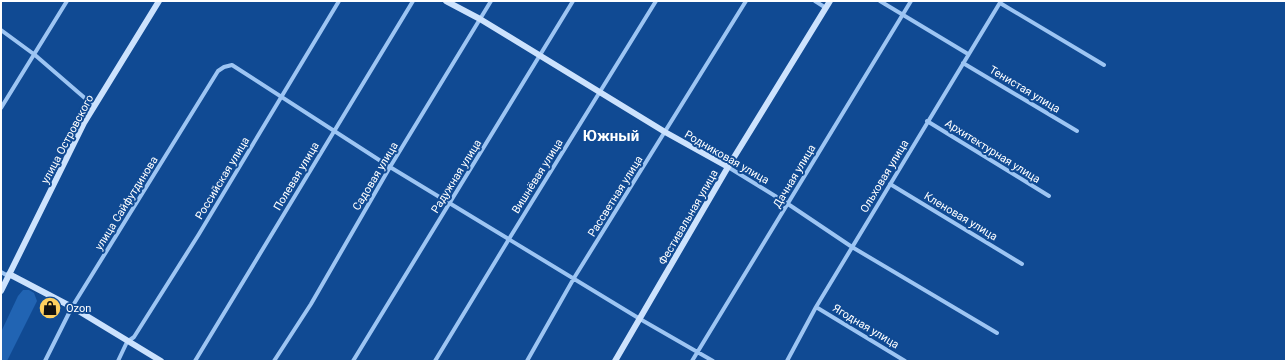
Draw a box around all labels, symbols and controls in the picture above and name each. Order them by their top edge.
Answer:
street label: Тенистая улица [987,63,1063,116]
street label: улица Островского [38,93,96,186]
street label: Архитектурная улица [943,117,1043,186]
district label: Южный [583,127,639,145]
street label: Родниковая улица [682,128,771,187]
street label: Российская улица [193,135,252,222]
street label: Радужная улица [429,137,484,216]
street label: Вишнёвая улица [509,137,566,216]
street label: Ольховая улица [858,137,911,215]
street label: Полевая улица [271,140,322,213]
street label: Садовая улица [350,140,401,213]
street label: Дачная улица [770,142,818,210]
street label: Рассветная улица [585,153,646,239]
street label: улица Сайфутдинова [92,154,161,253]
street label: Фестивальная улица [656,167,721,267]
street label: Кленовая улица [922,189,1000,243]
shop icon: Ozon [37,295,63,321]
street label: Ягодная улица [830,301,901,351]
place label: Ozon [66,302,91,315]

